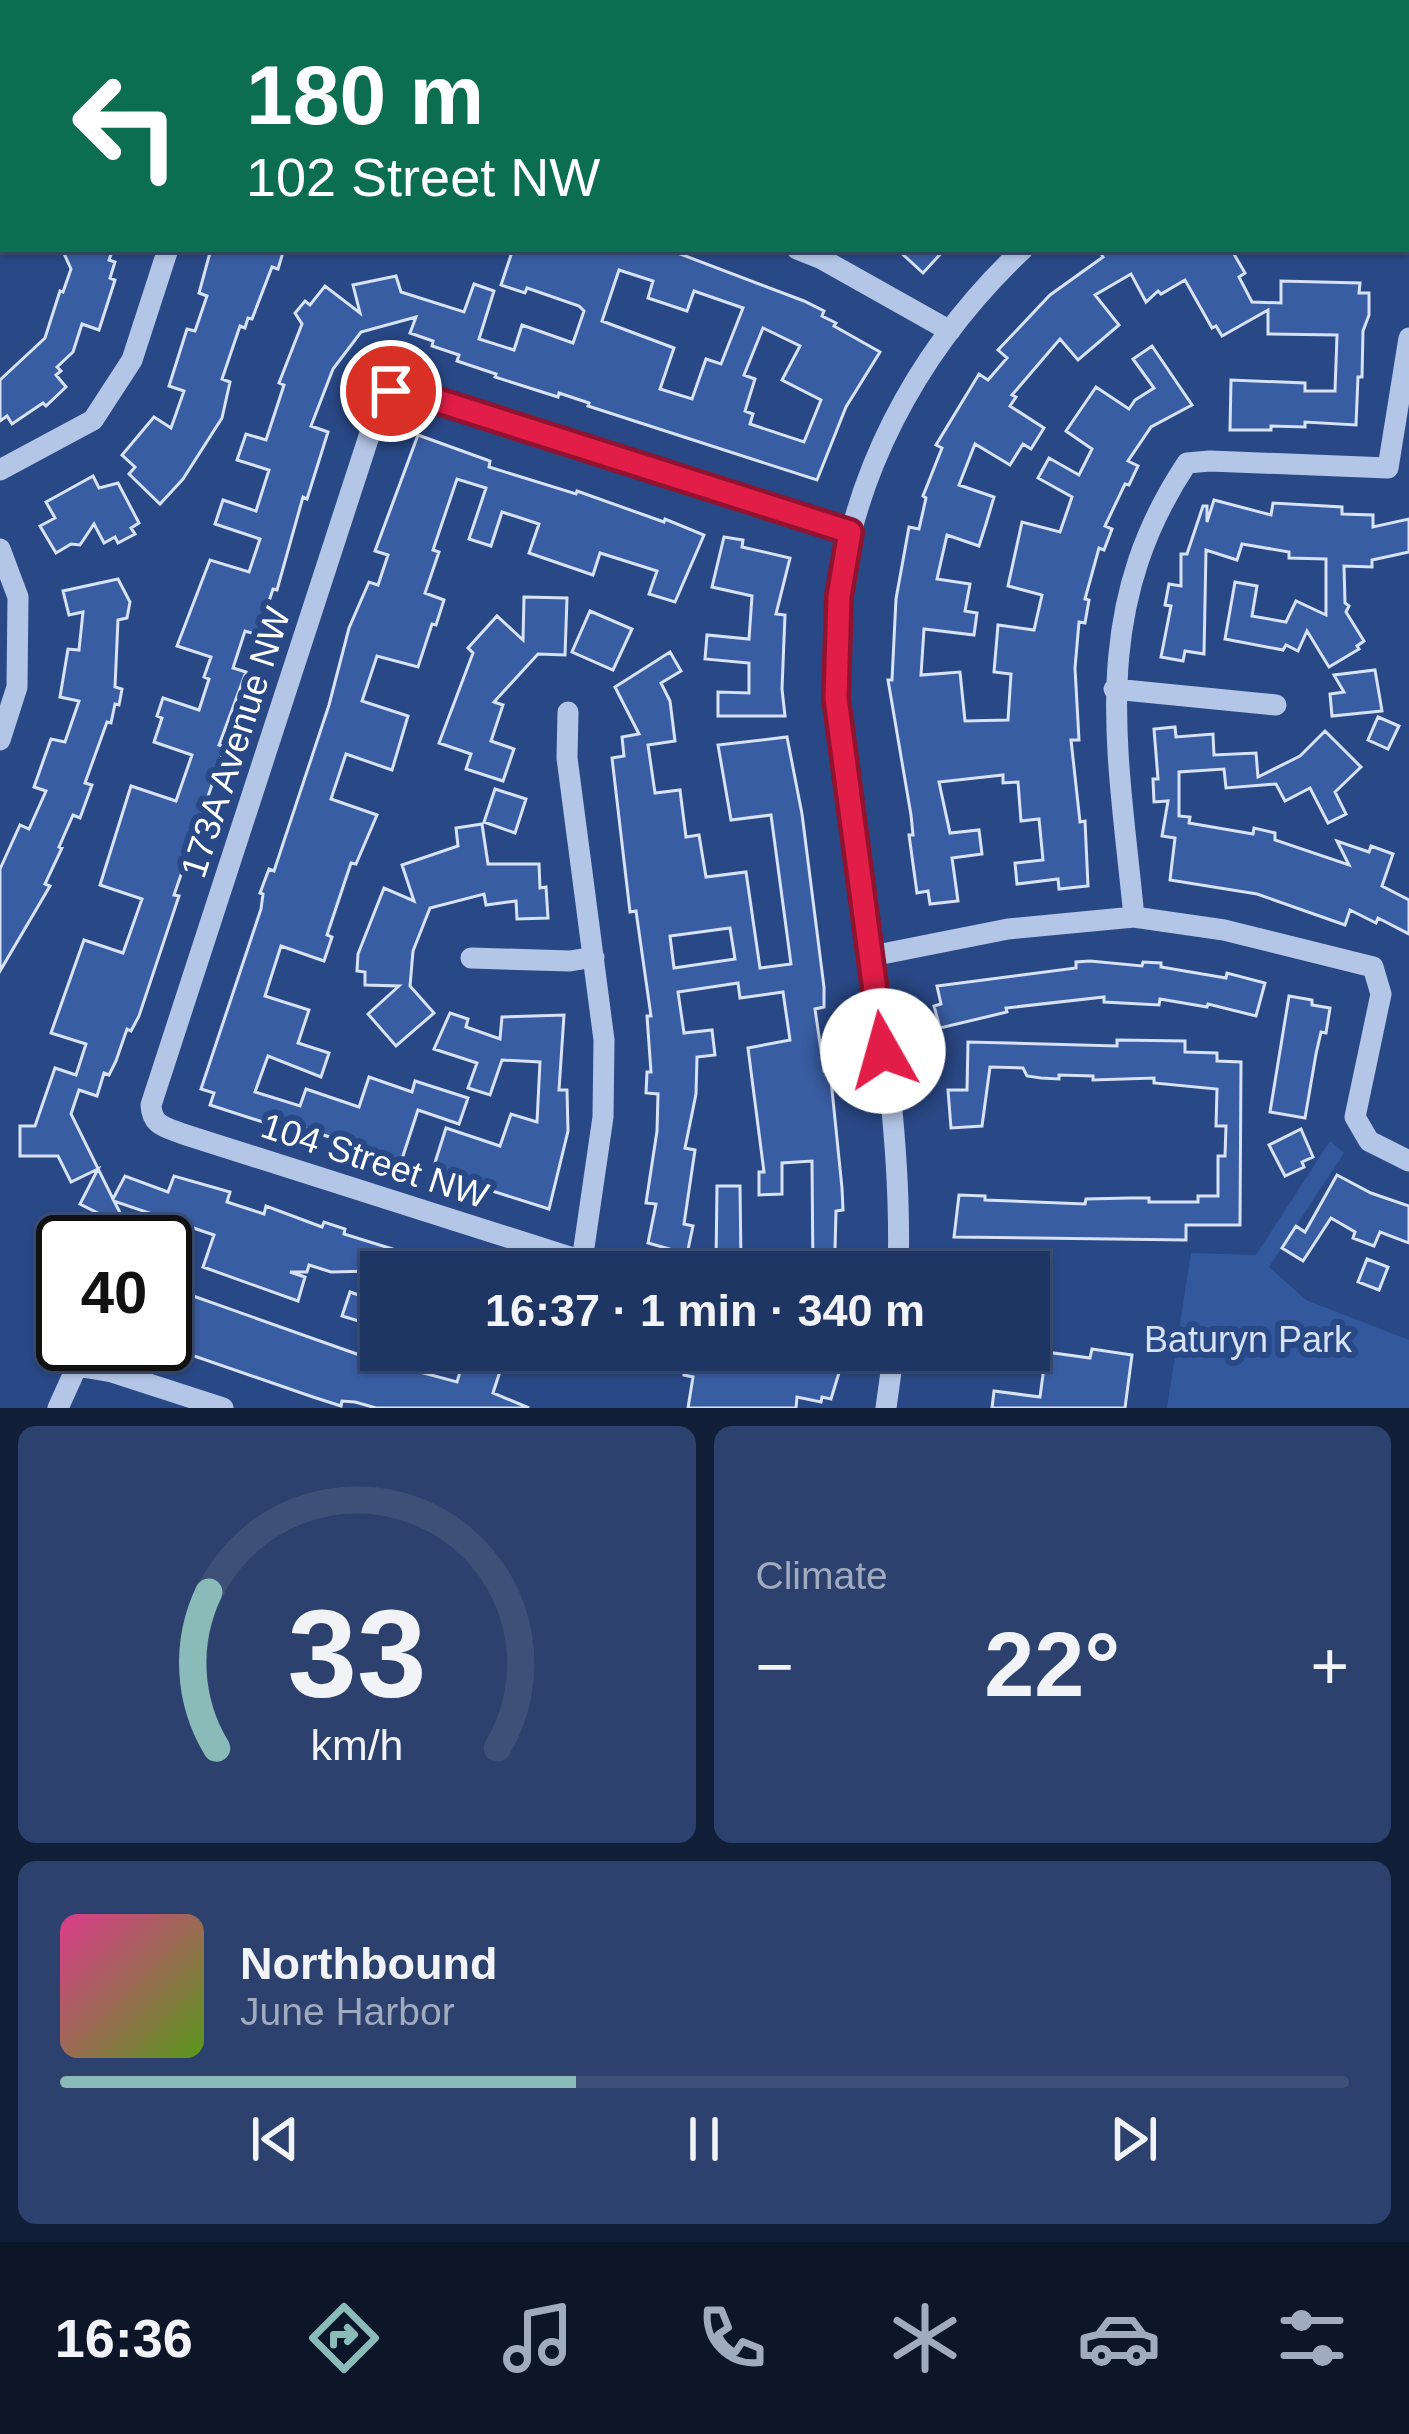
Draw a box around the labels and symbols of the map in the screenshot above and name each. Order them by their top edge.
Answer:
pin [340,340,442,442]
street label: 173A Avenue NW [172,602,298,882]
position arrow [820,988,946,1114]
street label: 104 Street NW [256,1105,493,1216]
speed limit sign: 40 [36,1215,192,1371]
park label: Baturyn Park [1144,1319,1353,1360]

